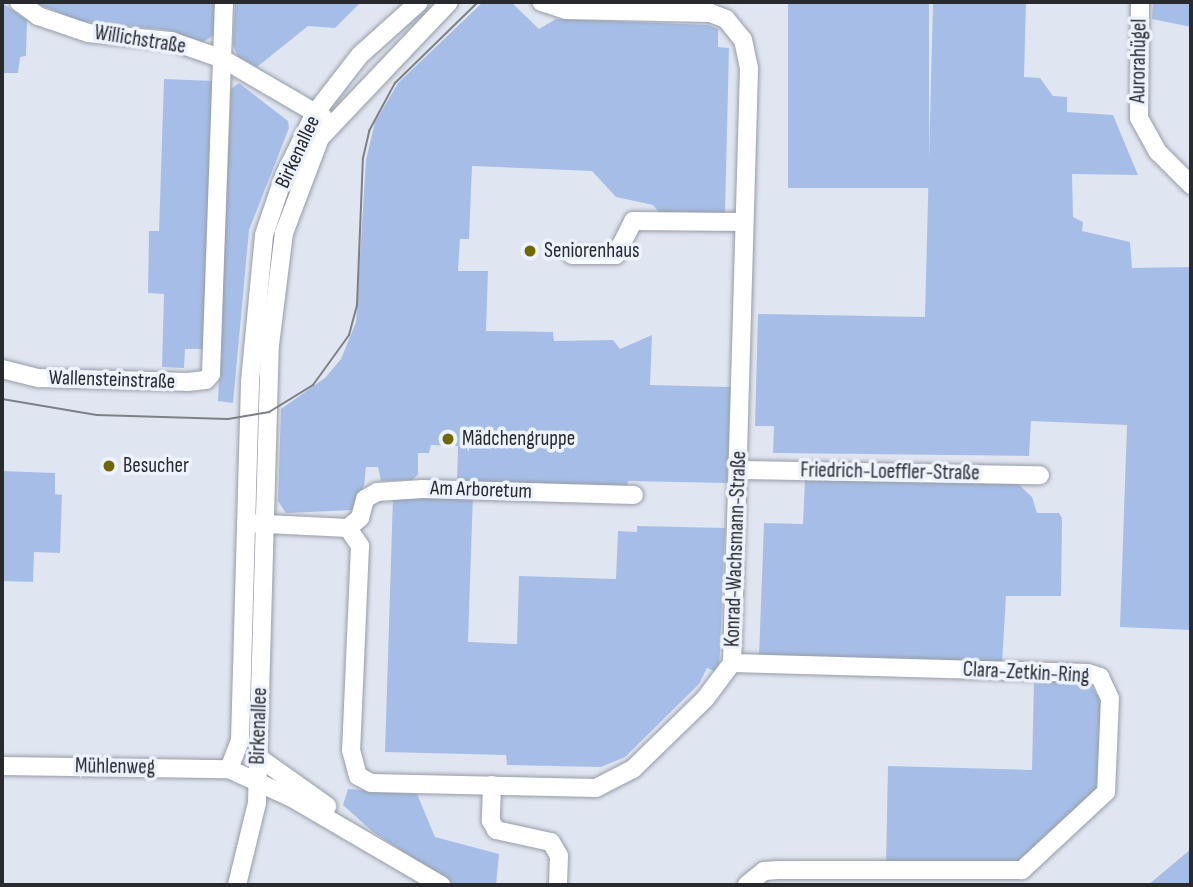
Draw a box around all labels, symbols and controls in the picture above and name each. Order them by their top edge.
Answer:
street label: Aurorahügel [1126,19,1152,103]
street label: Willichstraße [93,20,187,60]
street label: Birkenallee [270,112,326,192]
place label: Seniorenhaus [544,238,640,264]
marker: Seniorenhaus [522,243,538,259]
street label: Wallensteinstraße [48,365,176,395]
place label: Mädchengruppe [462,426,575,452]
marker: Mädchengruppe [440,431,456,447]
street label: Konrad-Wachsmann-Straße [720,451,752,647]
place label: Besucher [123,453,189,479]
marker: Besucher [101,458,117,474]
street label: Friedrich-Loeffler-Straße [800,458,980,486]
street label: Am Arboretum [430,476,532,504]
street label: Clara-Zetkin-Ring [962,657,1090,689]
street label: Birkenallee [245,687,273,765]
street label: Mühlenweg [75,754,155,780]

